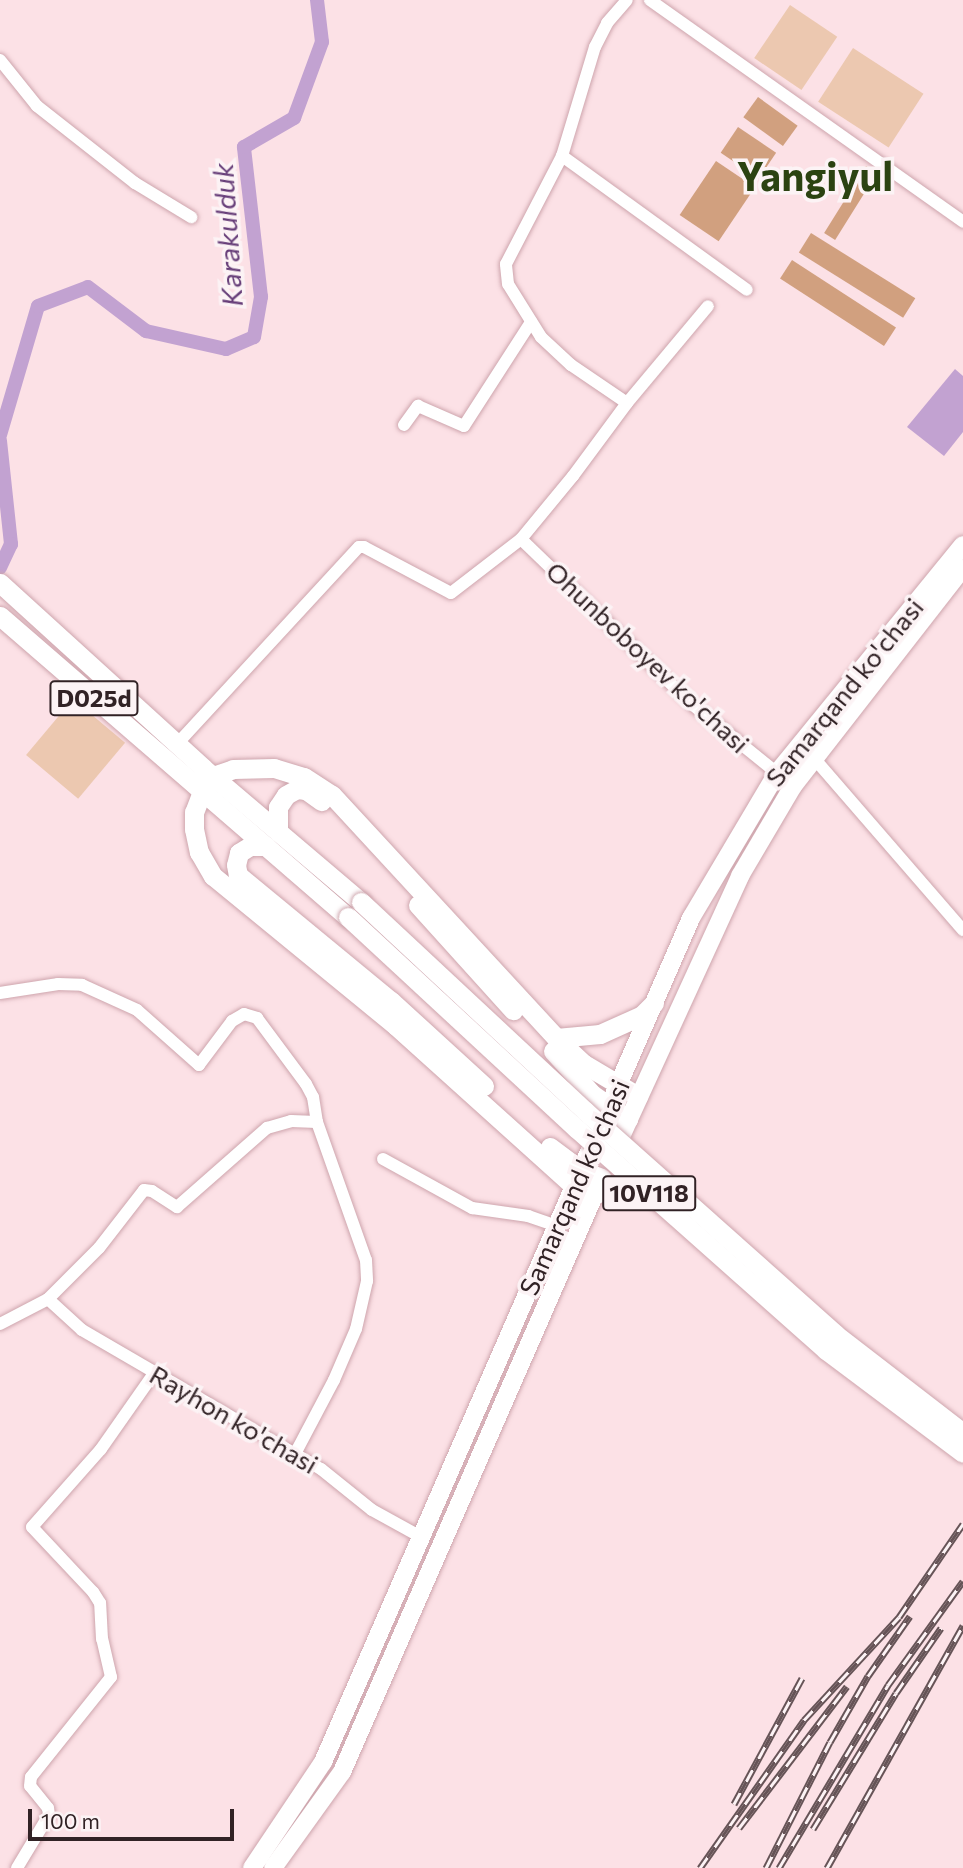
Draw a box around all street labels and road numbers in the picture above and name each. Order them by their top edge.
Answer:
street label: Ohunboboyev ko'chasi [540,555,756,759]
street label: Samarqand ko'chasi [759,592,929,792]
road number: D025d [48,678,140,718]
street label: Samarqand ko'chasi [512,1074,636,1300]
road number: 10V118 [602,1172,696,1213]
street label: Rayhon ko'chasi [145,1358,323,1480]

